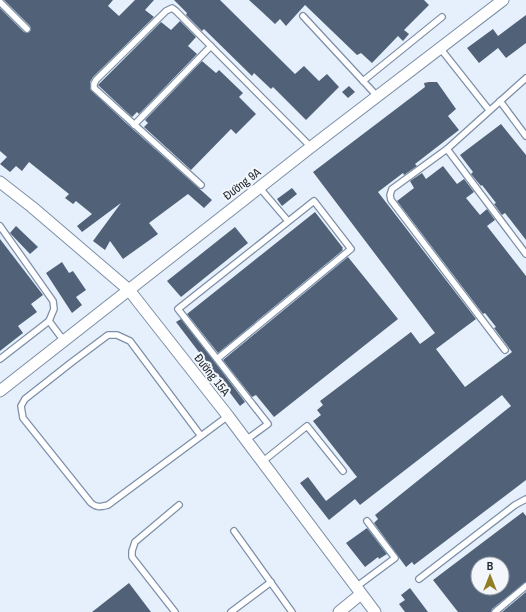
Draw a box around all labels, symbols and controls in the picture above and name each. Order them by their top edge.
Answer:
street label: Đường 9A [220,164,265,204]
street label: Đường 15A [191,351,234,400]
north arrow [470,556,510,596]
text: B [487,559,494,573]

